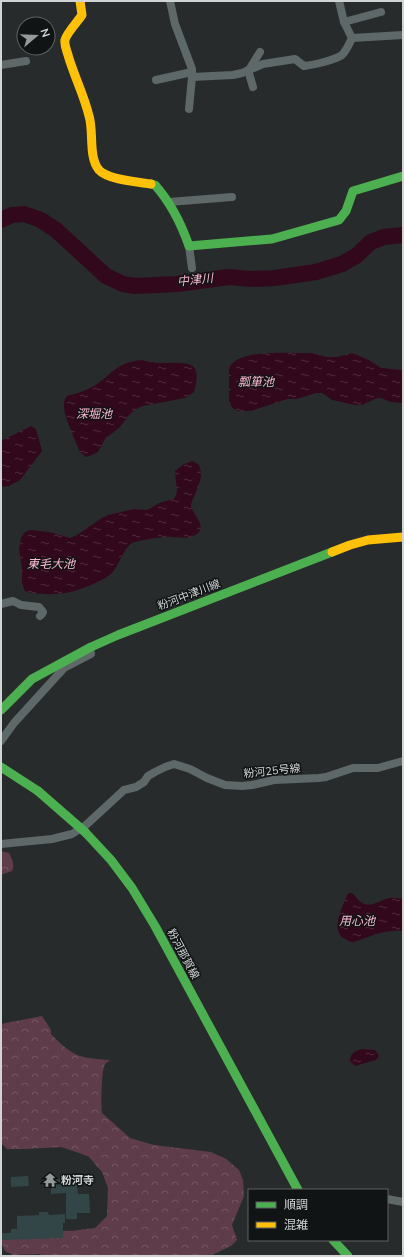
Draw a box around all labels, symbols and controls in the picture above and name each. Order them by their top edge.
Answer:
north arrow [16,16,56,56]
text: N [37,27,53,39]
water label: 中津川 [176,270,216,290]
water label: 瓢箪池 [238,374,275,390]
water label: 深堀池 [76,406,113,422]
water label: 東毛大池 [27,556,76,572]
street label: 粉河中津川線 [156,576,222,614]
street label: 粉河25号線 [243,761,301,781]
water label: 用心池 [339,913,376,929]
street label: 粉河那賀線 [163,926,203,982]
temple icon: 粉河寺 [42,1172,58,1188]
place label: 粉河寺 [61,1173,94,1188]
legend [248,1189,388,1241]
text: 順調 [284,1197,308,1213]
text: 混雑 [284,1217,308,1233]

